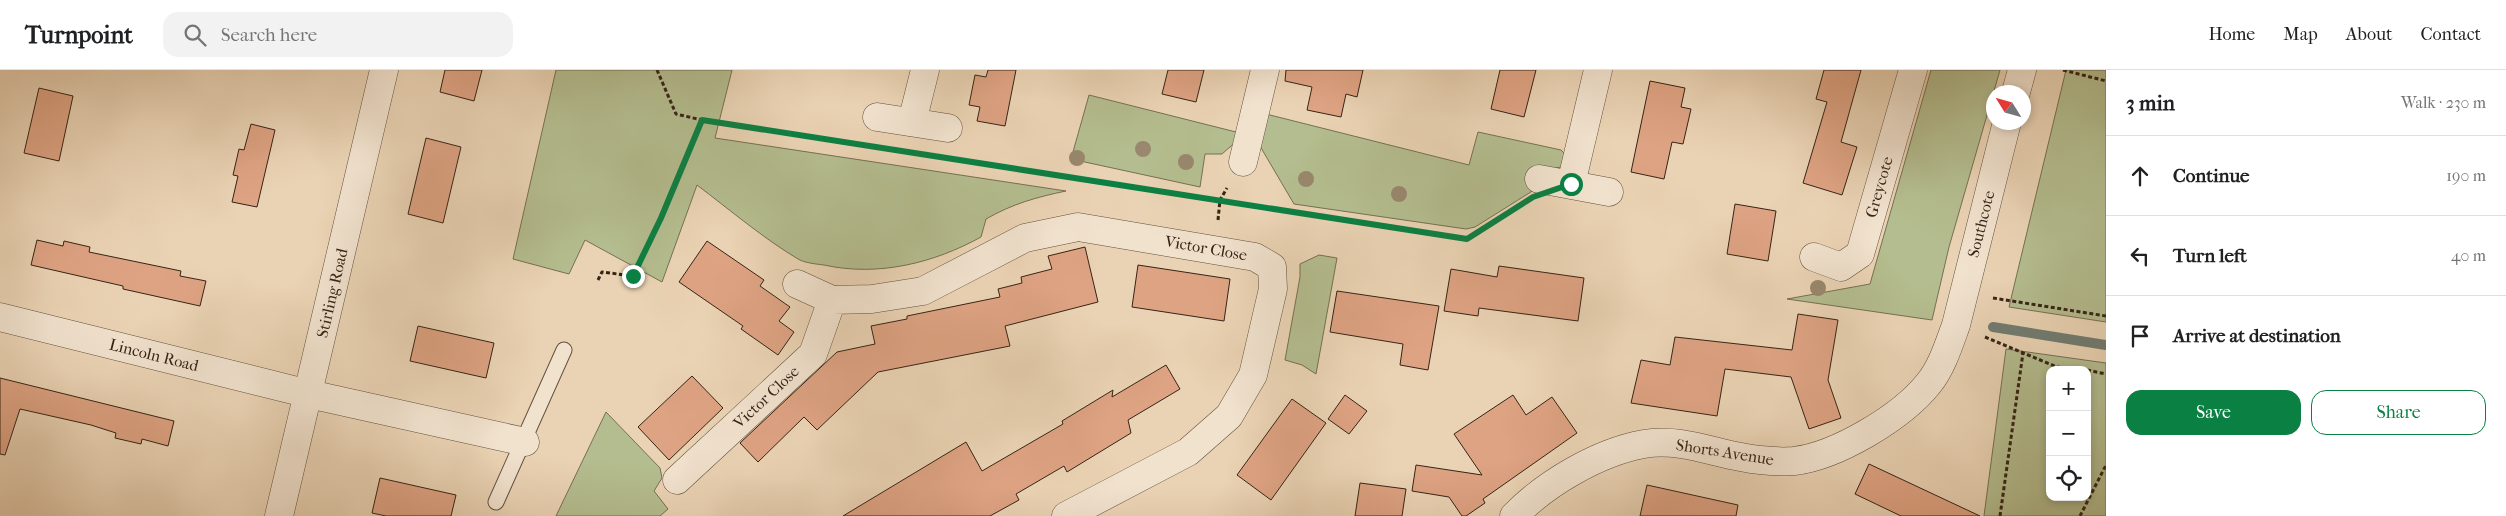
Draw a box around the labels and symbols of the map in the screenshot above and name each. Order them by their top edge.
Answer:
north arrow [1986,85,2031,130]
street label: Greycote [1861,154,1897,220]
route start [1560,173,1583,196]
street label: Southcote [1963,188,1999,260]
street label: Victor Close [1162,231,1249,265]
street label: Stirling Road [312,246,352,340]
route end [622,265,645,288]
street label: Lincoln Road [107,335,201,375]
street label: Victor Close [728,362,803,433]
street label: Shorts Avenue [1675,435,1775,469]

